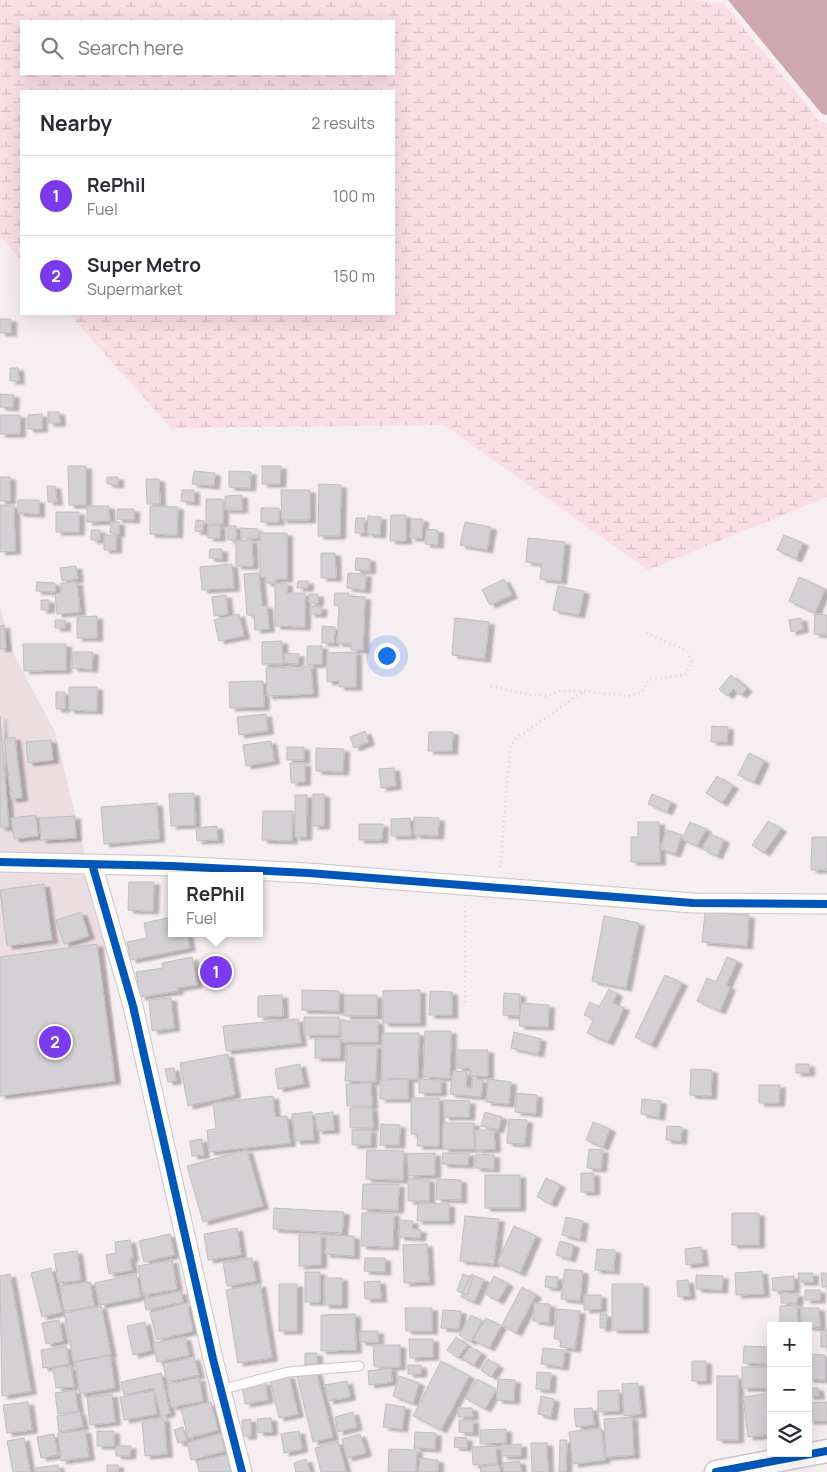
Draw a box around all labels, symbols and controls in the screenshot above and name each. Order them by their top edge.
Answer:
search box [20,20,395,75]
icon: search [38,34,66,62]
text: Search here [78,35,184,61]
text: Nearby [40,109,112,137]
text: 2 results [311,112,375,134]
text: RePhil [87,172,146,198]
text: 1 [52,185,60,207]
text: 100 m [332,185,375,207]
text: Fuel [87,198,118,220]
text: Super Metro [87,252,201,278]
text: 2 [51,265,61,287]
text: 150 m [333,265,375,287]
text: Supermarket [87,278,183,300]
your location [374,643,400,669]
popup [168,872,263,937]
text: RePhil [186,881,245,907]
text: Fuel [186,907,217,929]
pin: 1 [200,953,232,991]
pin: 2 [39,1023,71,1061]
map controls [767,1322,812,1457]
button: + [767,1322,812,1367]
button: − [767,1367,812,1412]
button: layers [767,1412,812,1457]

